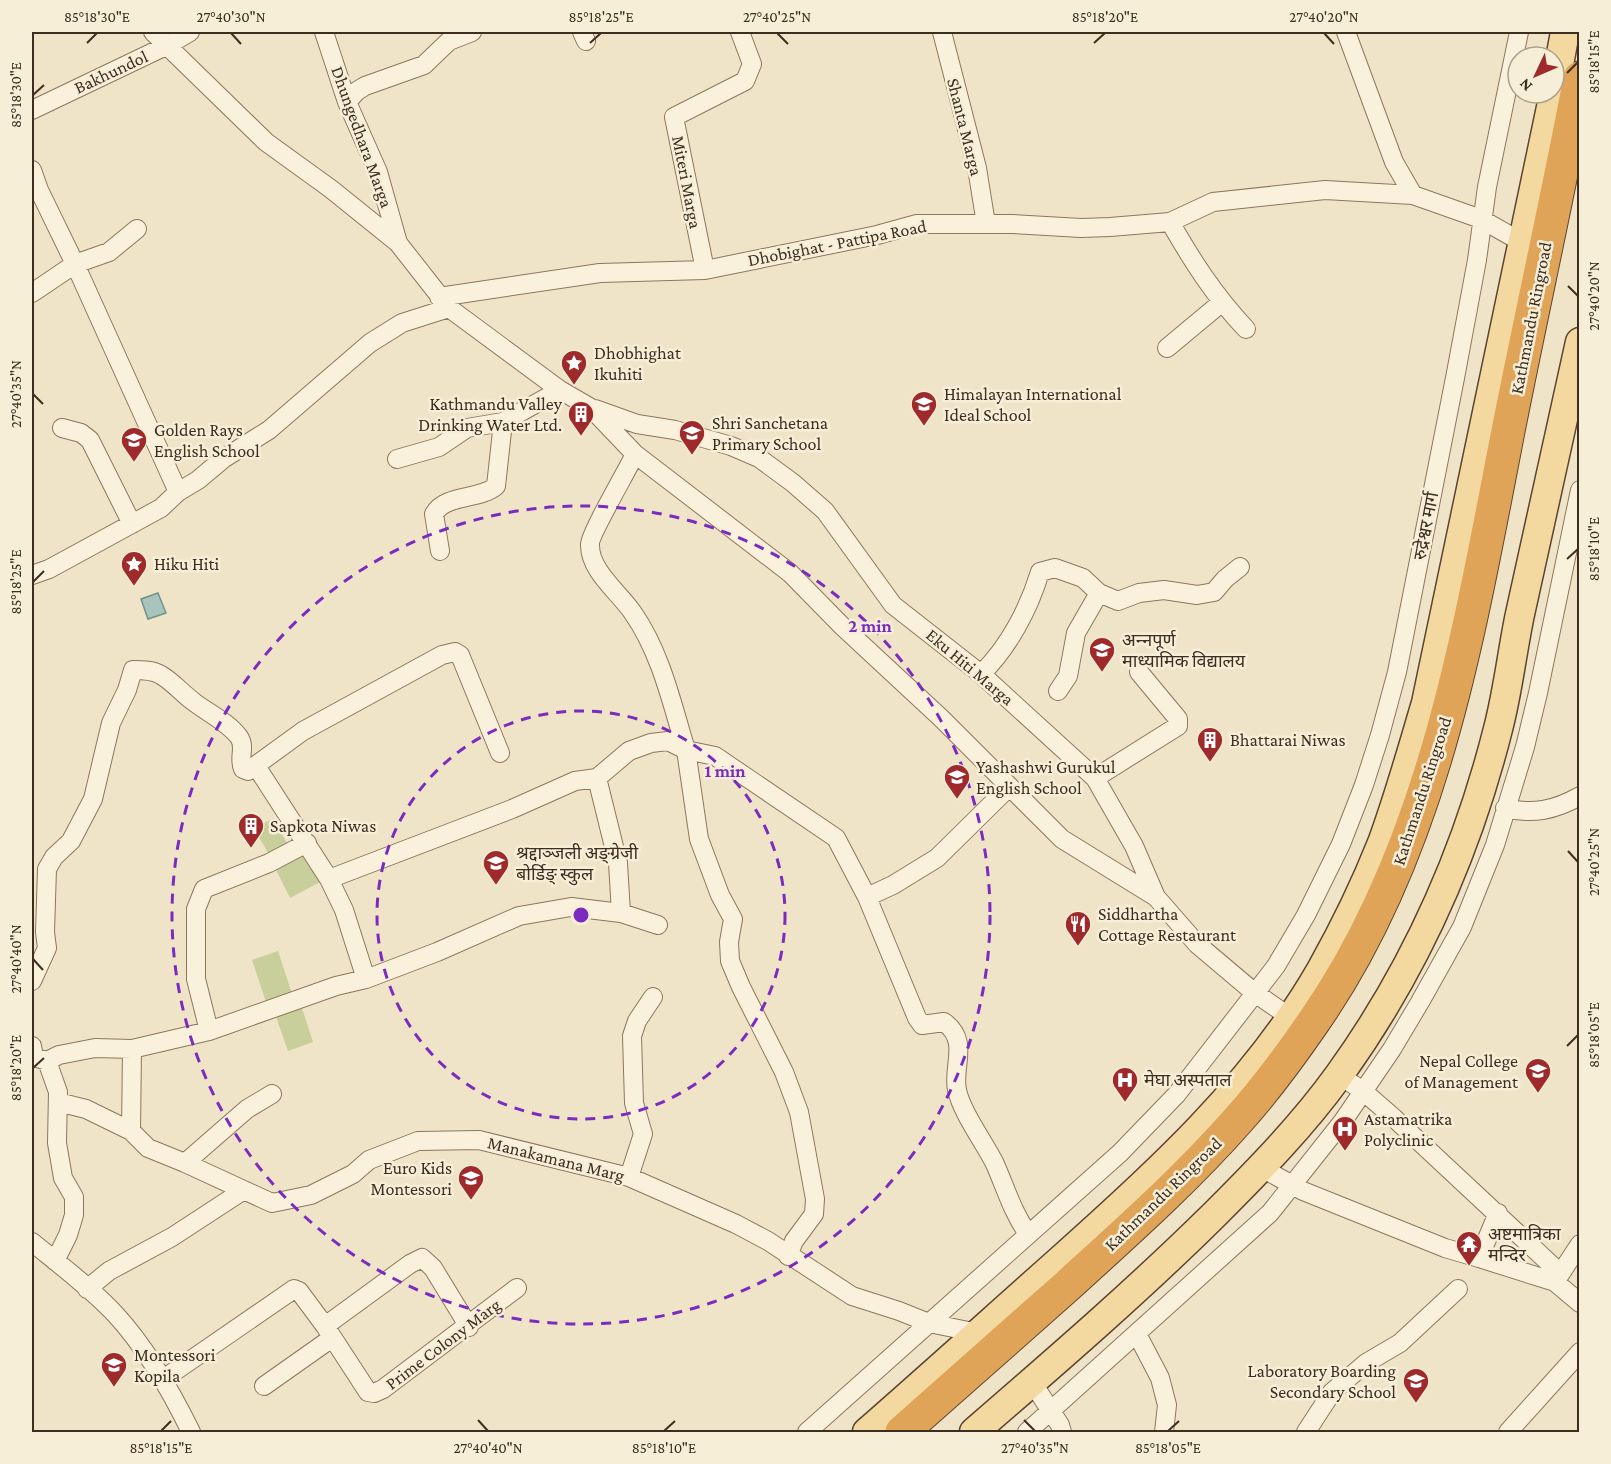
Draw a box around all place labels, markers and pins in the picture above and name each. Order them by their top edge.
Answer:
place label: Dhobhighat Ikuhiti [594,343,682,384]
place icon: Dhobhighat Ikuhiti [559,348,589,386]
place label: Himalayan International Ideal School [944,384,1122,425]
school or university icon: Himalayan International Ideal School [909,389,939,427]
place label: Kathmandu Valley Drinking Water Ltd. [418,394,563,435]
building icon: Kathmandu Valley Drinking Water Ltd. [566,399,596,437]
place label: Shri Sanchetana Primary School [712,413,828,454]
school or university icon: Shri Sanchetana Primary School [677,418,707,456]
place label: Golden Rays English School [154,420,260,461]
school or university icon: Golden Rays English School [119,425,149,463]
place icon: Hiku Hiti [119,549,149,587]
place label: Hiku Hiti [154,554,219,574]
place label: अन्‍नपूर्ण माध्यामिक विद्यालय [1122,629,1246,671]
school or university icon: अन्‍नपूर्ण माध्यामिक विद्यालय [1087,635,1117,673]
building icon: Bhattarai Niwas [1195,725,1225,763]
place label: Bhattarai Niwas [1230,730,1346,750]
place label: Yashashwi Gurukul English School [976,757,1116,798]
school or university icon: Yashashwi Gurukul English School [942,762,972,800]
building icon: Sapkota Niwas [236,811,266,849]
place label: Sapkota Niwas [270,816,376,836]
place label: श्रद्दाञ्जली अङ्‍ग्रेजी बोर्डिङ् स्कुल [516,842,638,886]
school or university icon: श्रद्दाञ्जली अङ्‍ग्रेजी बोर्डिङ् स्कुल [481,848,511,886]
place label: Siddhartha Cottage Restaurant [1098,904,1237,945]
centre of rings [571,905,591,925]
restaurant icon: Siddhartha Cottage Restaurant [1063,909,1093,947]
place label: Nepal College of Management [1405,1051,1519,1092]
school or university icon: Nepal College of Management [1523,1056,1553,1094]
hospital icon: मेघा अस्पताल [1110,1065,1140,1103]
place label: मेघा अस्पताल [1144,1069,1232,1090]
place label: Astamatrika Polyclinic [1364,1109,1452,1150]
hospital icon: Astamatrika Polyclinic [1330,1114,1360,1152]
place label: Euro Kids Montessori [371,1158,452,1199]
school or university icon: Euro Kids Montessori [456,1163,486,1201]
place label: अष्टमात्रिका मन्दिर [1488,1224,1561,1265]
temple icon: अष्टमात्रिका मन्दिर [1454,1229,1484,1267]
place label: Montessori Kopila [134,1345,216,1386]
school or university icon: Montessori Kopila [99,1350,129,1388]
place label: Laboratory Boarding Secondary School [1248,1361,1396,1402]
school or university icon: Laboratory Boarding Secondary School [1401,1366,1431,1404]

